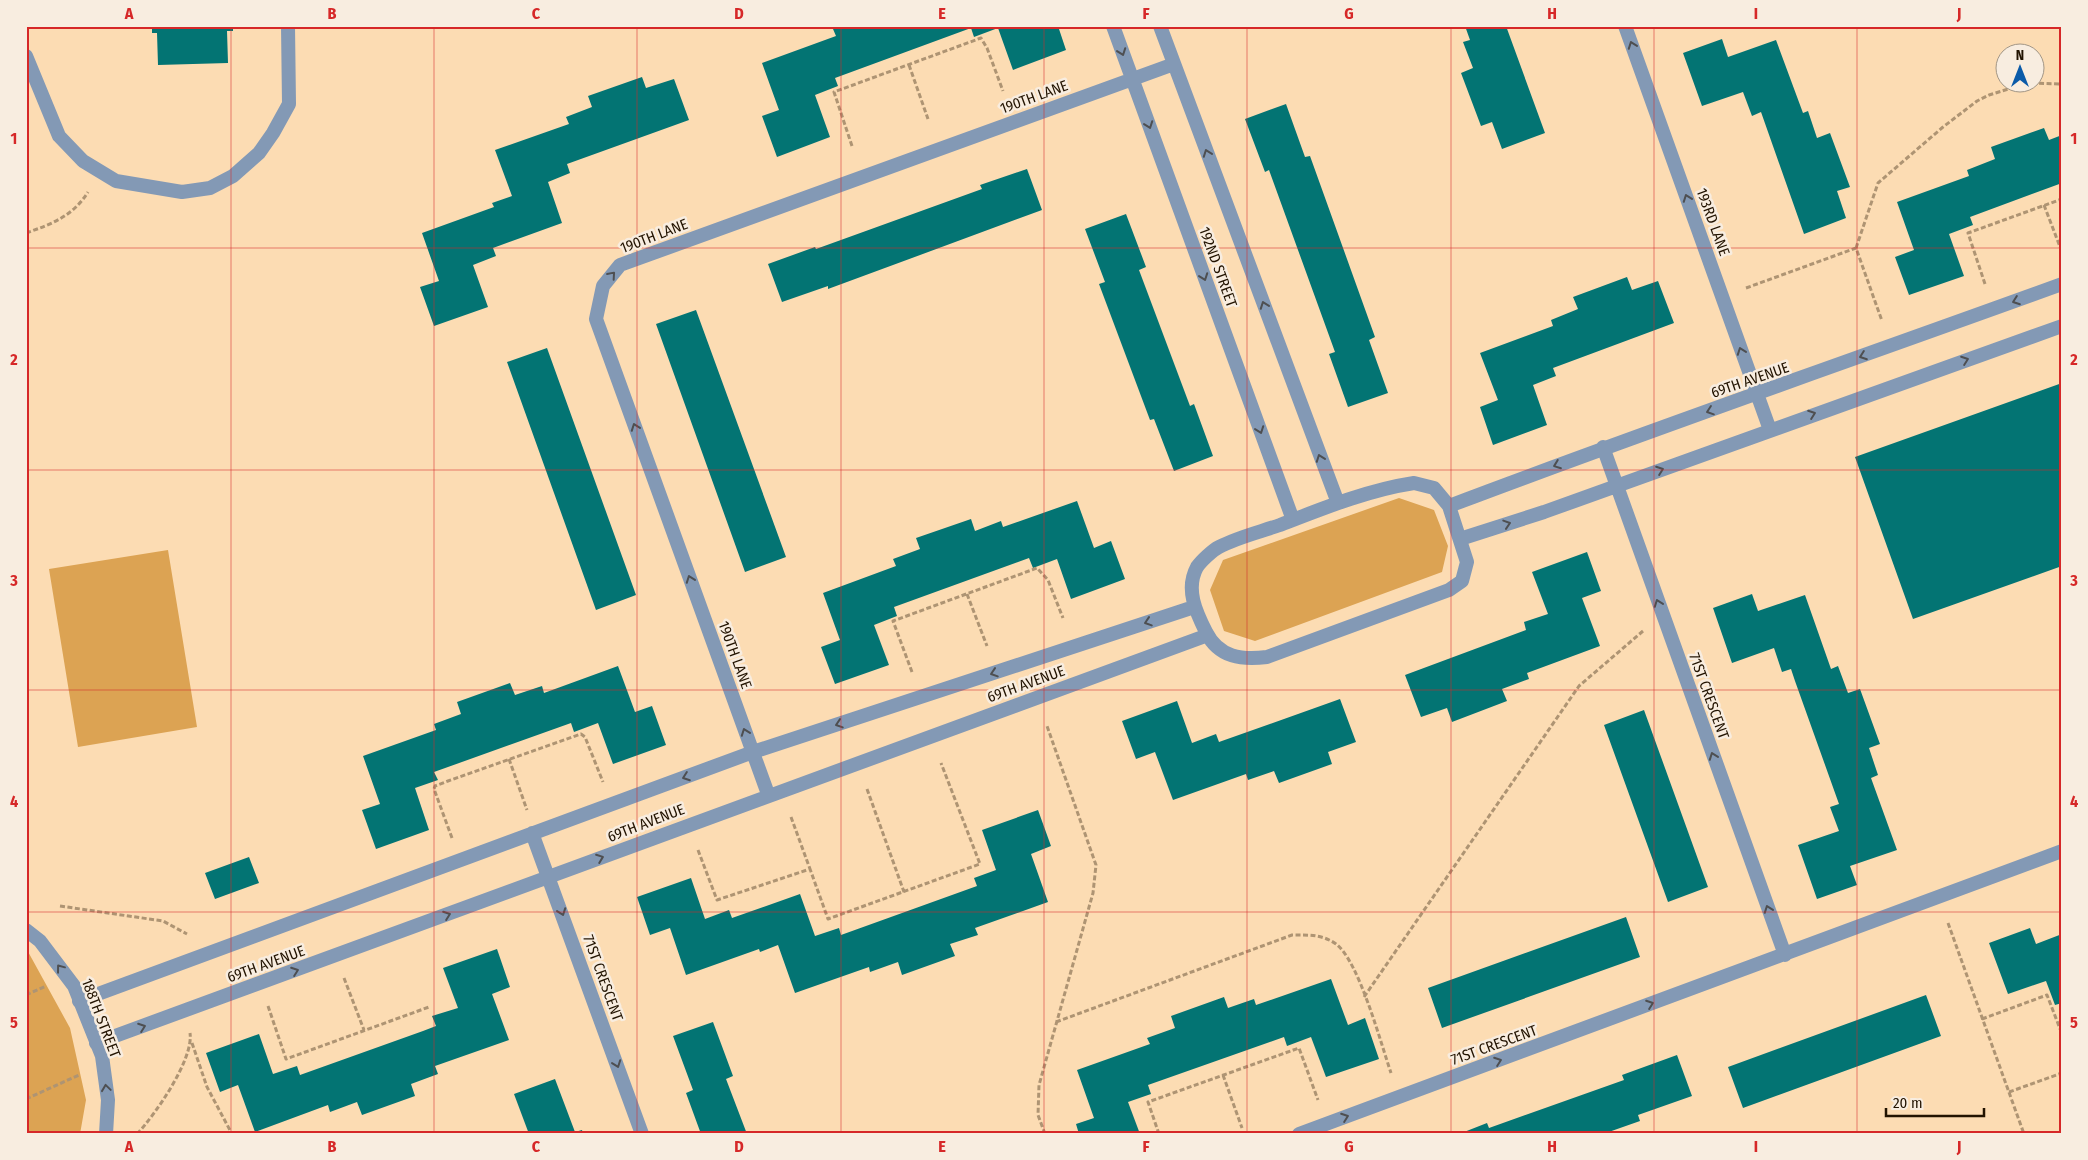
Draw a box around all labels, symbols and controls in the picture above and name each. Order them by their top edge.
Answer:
text: A [124,4,134,23]
text: B [328,4,337,23]
text: C [532,4,541,23]
text: D [734,4,744,23]
text: E [938,4,946,23]
text: F [1142,4,1150,23]
text: G [1344,4,1354,23]
text: H [1547,4,1557,23]
text: I [1754,4,1758,23]
text: J [1956,4,1961,23]
one-way arrow [1628,41,1638,49]
north arrow [1996,42,2046,92]
text: N [2016,47,2024,64]
one-way arrow [1116,48,1126,56]
street label: 190TH LANE [998,76,1070,118]
one-way arrow [1143,120,1153,128]
text: 1 [11,129,17,148]
text: 1 [2071,129,2077,148]
one-way arrow [1203,149,1213,158]
street label: 193RD LANE [1692,186,1734,258]
one-way arrow [1683,194,1693,203]
street label: 190TH LANE [618,215,690,257]
street label: 192ND STREET [1195,224,1241,310]
one-way arrow [606,272,615,281]
one-way arrow [1198,272,1208,281]
one-way arrow [2012,295,2021,305]
one-way arrow [1260,302,1270,310]
one-way arrow [1737,347,1747,356]
text: 2 [9,350,18,369]
one-way arrow [1859,350,1868,360]
text: 2 [2069,350,2078,369]
one-way arrow [1961,356,1969,366]
street label: 69TH AVENUE [1709,358,1791,402]
one-way arrow [1706,405,1715,415]
one-way arrow [1808,410,1816,420]
one-way arrow [631,423,641,431]
one-way arrow [1254,425,1264,434]
one-way arrow [1316,454,1326,462]
one-way arrow [1553,459,1562,469]
one-way arrow [1655,466,1664,476]
one-way arrow [1502,520,1510,530]
text: 3 [9,571,18,590]
text: 3 [2069,571,2078,590]
one-way arrow [686,576,696,584]
one-way arrow [1654,599,1664,608]
one-way arrow [1144,616,1153,626]
street label: 190TH LANE [714,619,756,691]
street label: 71ST CRESCENT [1685,651,1733,741]
street label: 69TH AVENUE [985,662,1067,706]
one-way arrow [990,667,998,677]
one-way arrow [836,718,844,728]
one-way arrow [741,728,751,737]
one-way arrow [1709,752,1719,761]
one-way arrow [682,771,690,781]
text: 4 [10,792,18,811]
text: 4 [2070,792,2078,811]
street label: 69TH AVENUE [605,800,687,846]
one-way arrow [595,854,603,864]
one-way arrow [1764,905,1774,913]
one-way arrow [556,907,566,915]
one-way arrow [443,911,451,921]
street label: 71ST CRESCENT [579,933,627,1023]
street label: 69TH AVENUE [225,942,307,986]
one-way arrow [58,965,66,974]
one-way arrow [290,967,298,977]
street label: 188TH STREET [78,976,124,1060]
one-way arrow [1645,1000,1654,1010]
text: 5 [10,1013,18,1032]
text: 5 [2070,1013,2078,1032]
street label: 71ST CRESCENT [1449,1021,1539,1069]
one-way arrow [137,1023,146,1033]
one-way arrow [1493,1057,1501,1067]
one-way arrow [611,1060,621,1068]
one-way arrow [101,1084,112,1092]
scale bar [1886,1085,1983,1117]
text: 20 m [1893,1094,1923,1112]
one-way arrow [1340,1113,1349,1123]
text: A [124,1137,134,1156]
text: B [328,1137,337,1156]
text: C [532,1137,541,1156]
text: D [734,1137,744,1156]
text: E [938,1137,946,1156]
text: F [1142,1137,1150,1156]
text: G [1344,1137,1354,1156]
text: H [1547,1137,1557,1156]
text: I [1754,1137,1758,1156]
text: J [1956,1137,1961,1156]

